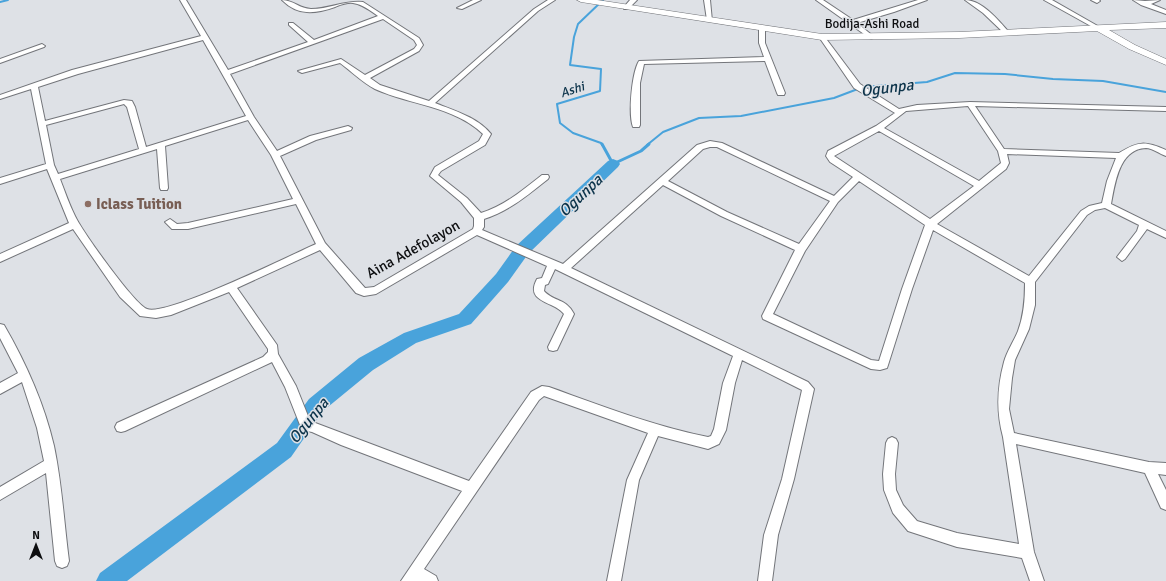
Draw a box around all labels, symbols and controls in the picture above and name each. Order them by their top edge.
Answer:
street label: Bodija-Ashi Road [825,16,919,32]
water label: Ogunpa [860,75,916,101]
water label: Ashi [558,78,588,101]
water label: Ogunpa [554,170,608,221]
place label: Iclass Tuition [96,195,182,213]
marker: Iclass Tuition [83,199,93,209]
street label: Aina Adefolayon [363,216,463,282]
water label: Ogunpa [284,393,334,448]
north arrow [16,525,56,565]
text: N [32,529,40,542]

